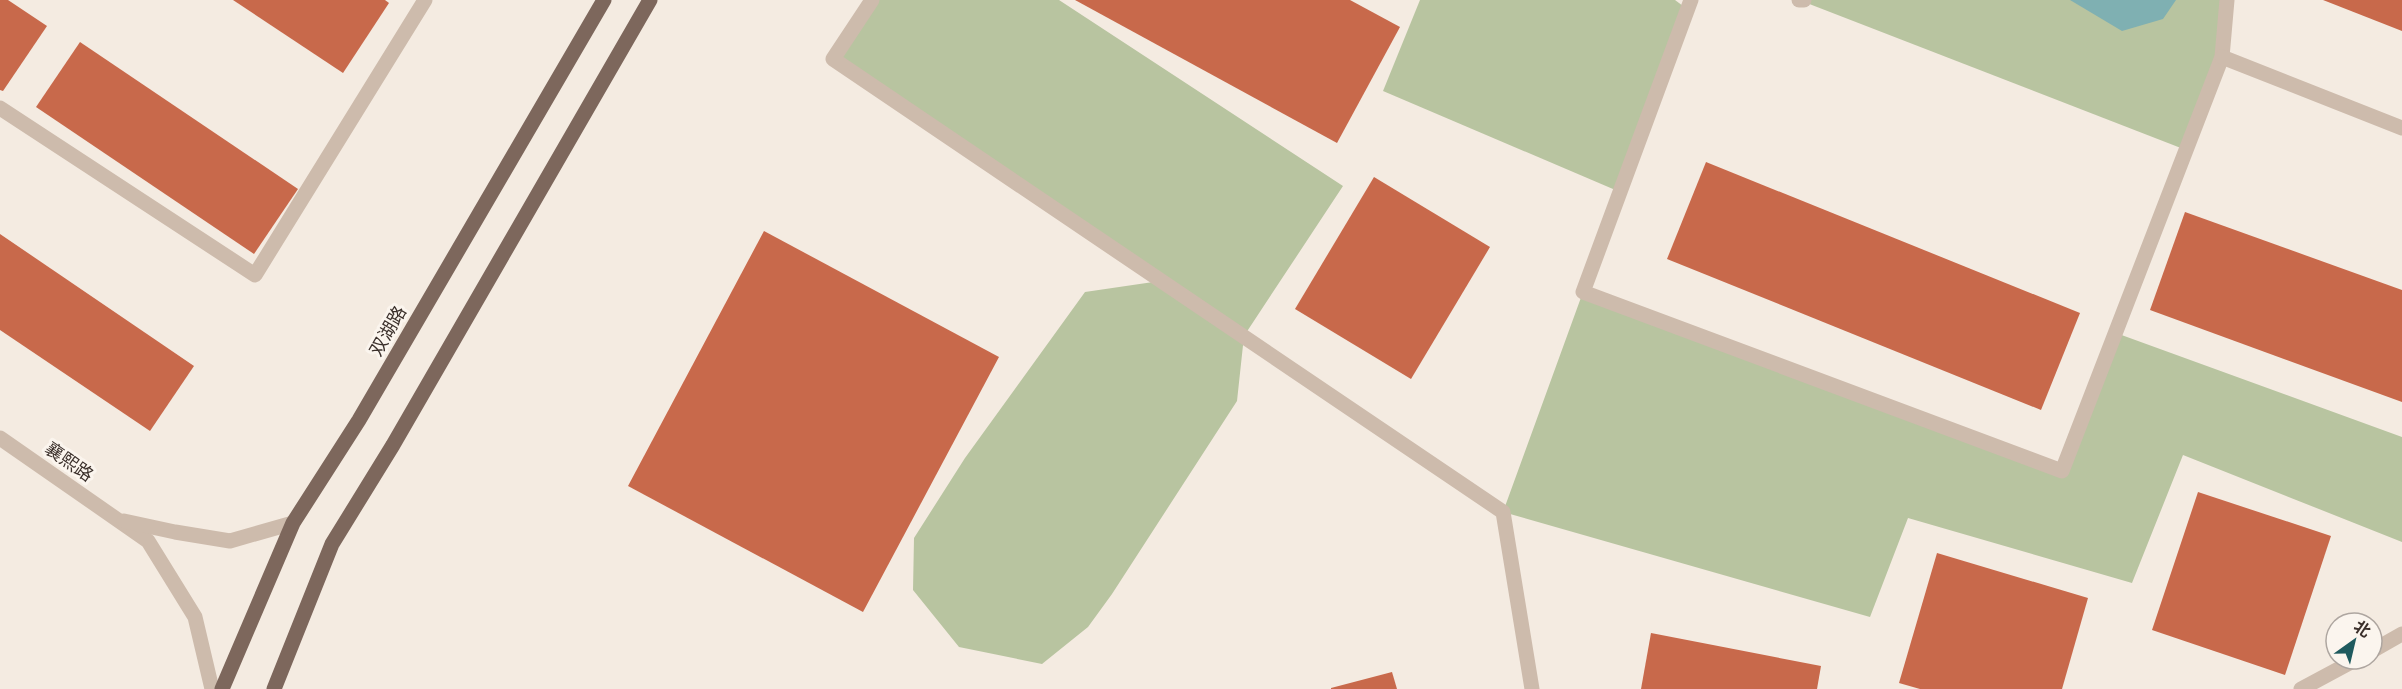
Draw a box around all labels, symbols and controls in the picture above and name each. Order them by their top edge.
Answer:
street label: 双湖路 [365,302,411,360]
street label: 襄熙路 [41,438,97,486]
north arrow [2324,611,2384,671]
text: 北 [2350,617,2374,642]

